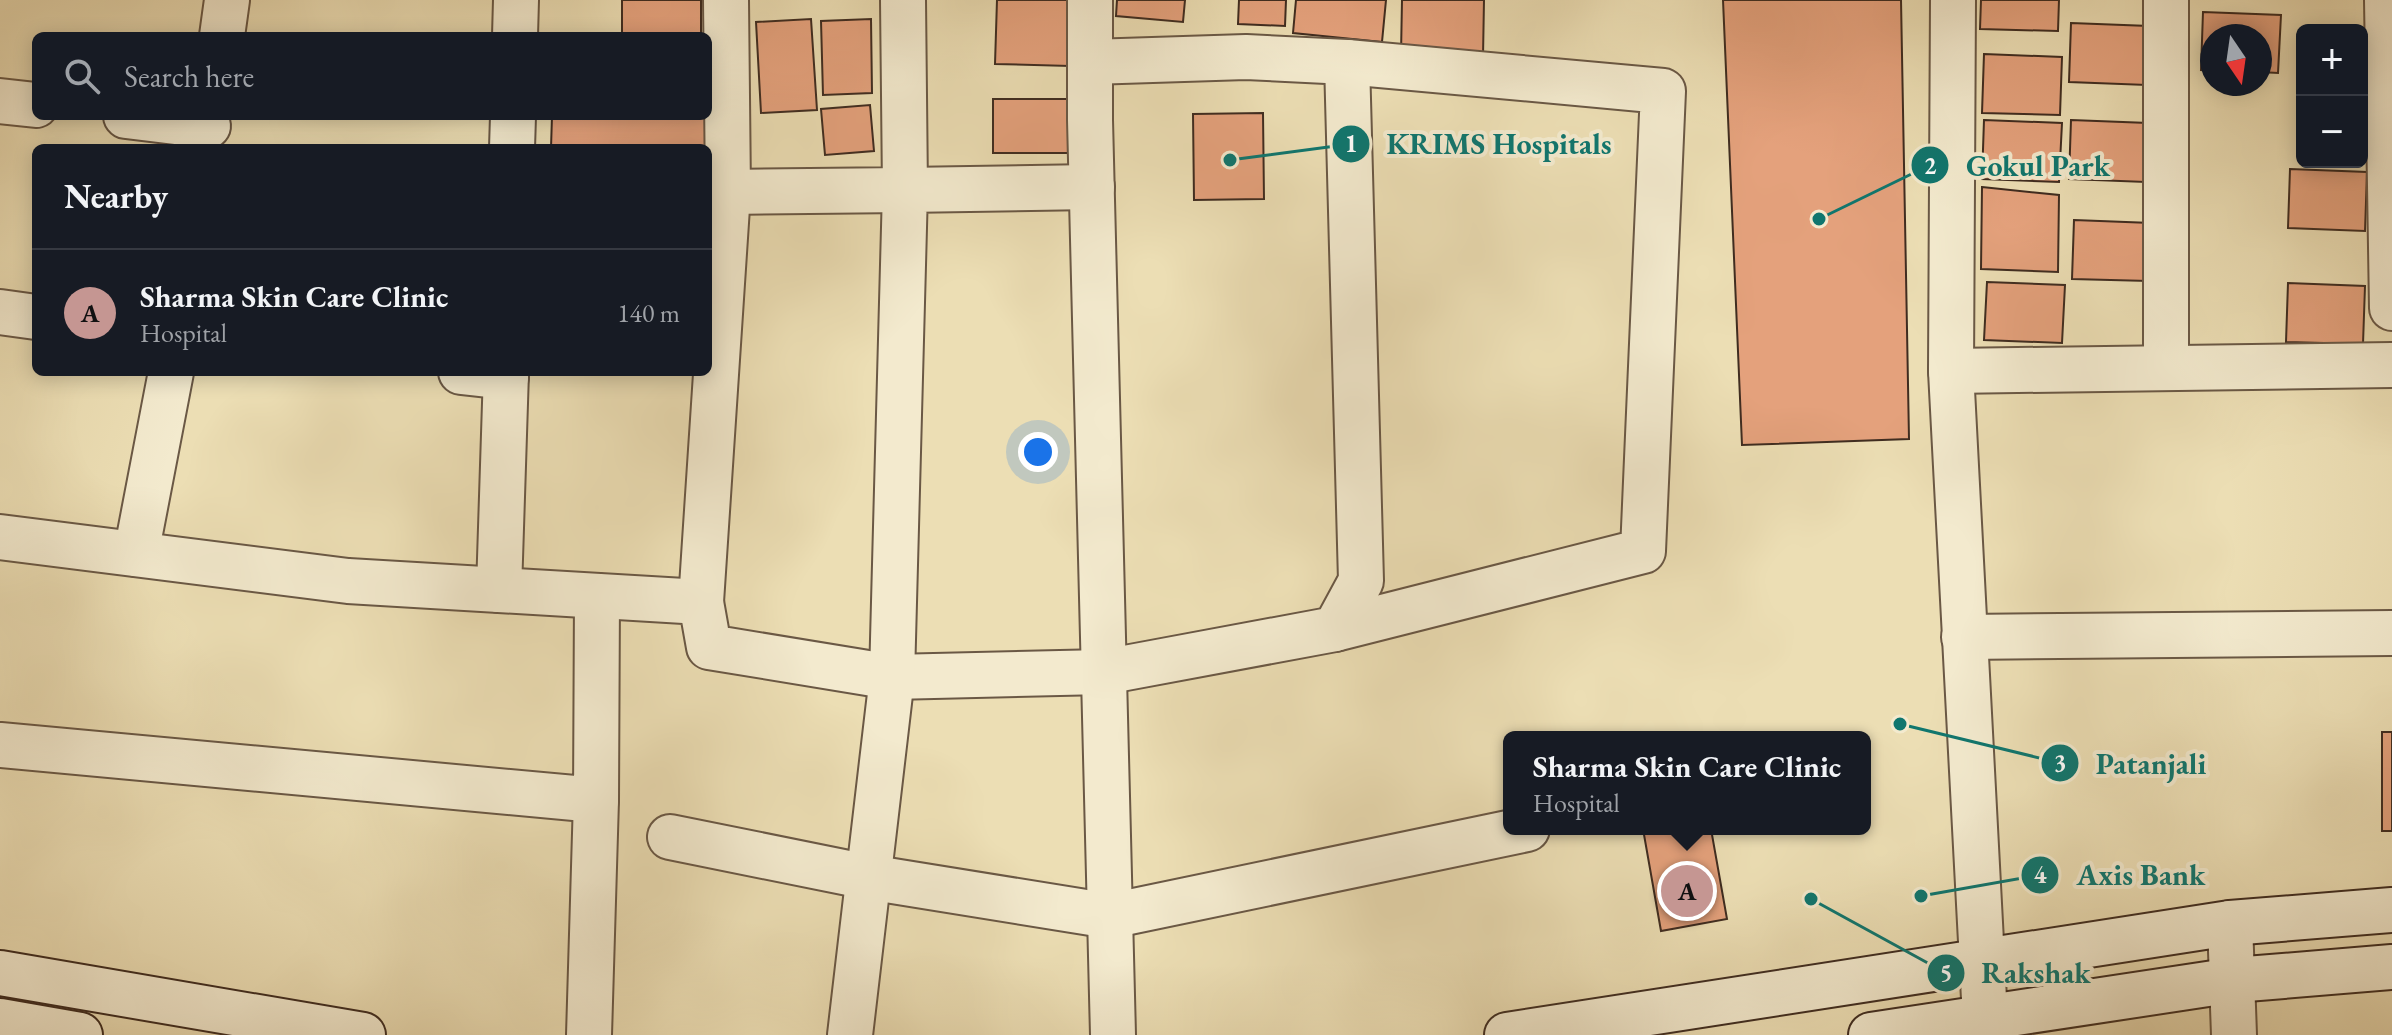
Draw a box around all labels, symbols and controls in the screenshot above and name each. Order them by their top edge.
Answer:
north arrow [2200,24,2272,96]
map controls [2296,24,2368,168]
button: + [2296,24,2368,96]
search box [32,32,712,120]
icon: search [60,54,104,98]
text: Search here [124,57,254,96]
button: − [2296,96,2368,168]
callout: KRIMS Hospitals [1331,117,1628,171]
text: KRIMS Hospitals [1386,124,1612,163]
text: 1 [1345,128,1357,159]
callout: Gokul Park [1910,138,2126,192]
text: Gokul Park [1966,146,2111,185]
text: 2 [1924,150,1937,181]
text: Nearby [64,174,168,218]
text: Sharma Skin Care Clinic [140,277,448,316]
text: A [81,296,99,330]
text: 140 m [617,296,680,330]
text: Hospital [140,316,227,350]
your location [1018,432,1058,472]
popup [1503,731,1871,835]
callout: Patanjali [2040,736,2223,790]
text: Patanjali [2096,744,2206,783]
text: Sharma Skin Care Clinic [1533,747,1841,786]
text: 3 [2054,747,2066,778]
text: Hospital [1533,786,1620,820]
callout: Axis Bank [2020,848,2221,902]
text: Axis Bank [2076,855,2206,894]
text: 4 [2034,859,2047,890]
pin: A [1661,861,1713,921]
callout: Rakshak [1926,946,2107,1000]
text: Rakshak [1981,953,2091,992]
text: 5 [1940,957,1952,988]

